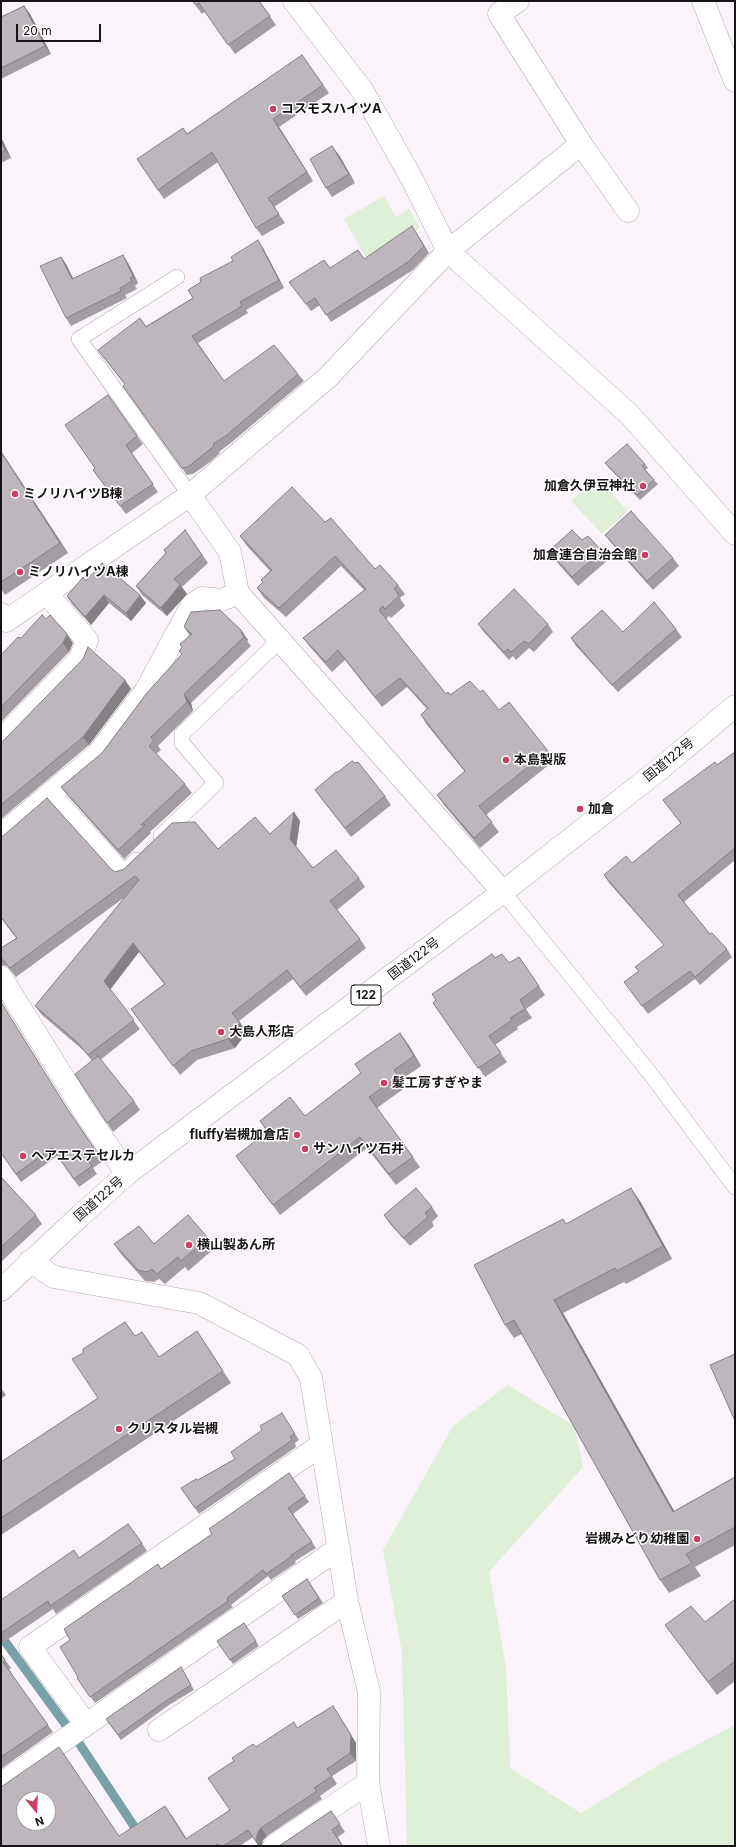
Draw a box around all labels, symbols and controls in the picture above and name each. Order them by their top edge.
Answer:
scale bar [18,16,103,42]
text: 20 m [23,23,52,38]
place label: コスモスハイツA [281,101,382,117]
marker: コスモスハイツA [268,104,278,114]
place label: 加倉久伊豆神社 [544,478,635,494]
marker: 加倉久伊豆神社 [638,481,648,491]
place label: ミノリハイツB棟 [23,486,123,502]
marker: ミノリハイツB棟 [10,489,20,499]
place label: 加倉連合自治会館 [533,547,637,563]
marker: 加倉連合自治会館 [640,550,650,560]
place label: ミノリハイツA棟 [28,564,129,580]
marker: ミノリハイツA棟 [15,567,25,577]
street label: 国道122号 [641,735,697,785]
place label: 本島製版 [514,752,566,768]
marker: 本島製版 [501,755,511,765]
place label: 加倉 [588,801,614,817]
marker: 加倉 [575,804,585,814]
street label: 国道122号 [385,935,443,983]
road number: 122 [351,985,381,1005]
place label: 大島人形店 [229,1024,294,1040]
marker: 大島人形店 [216,1027,226,1037]
place label: 髪工房すぎやま [392,1075,483,1091]
marker: 髪工房すぎやま [379,1078,389,1088]
place label: fluffy岩槻加倉店 [190,1127,289,1143]
marker: fluffy岩槻加倉店 [292,1130,302,1140]
place label: サンハイツ石井 [313,1141,404,1157]
marker: サンハイツ石井 [300,1144,310,1154]
place label: ヘアエステセルカ [31,1148,135,1164]
marker: ヘアエステセルカ [18,1151,28,1161]
street label: 国道122号 [71,1173,127,1225]
place label: 横山製あん所 [197,1237,275,1253]
marker: 横山製あん所 [184,1240,194,1250]
place label: クリスタル岩槻 [127,1421,218,1437]
marker: クリスタル岩槻 [114,1424,124,1434]
place label: 岩槻みどり幼稚園 [585,1531,689,1547]
marker: 岩槻みどり幼稚園 [692,1534,702,1544]
north arrow [16,1791,56,1831]
text: N [33,1814,46,1829]

